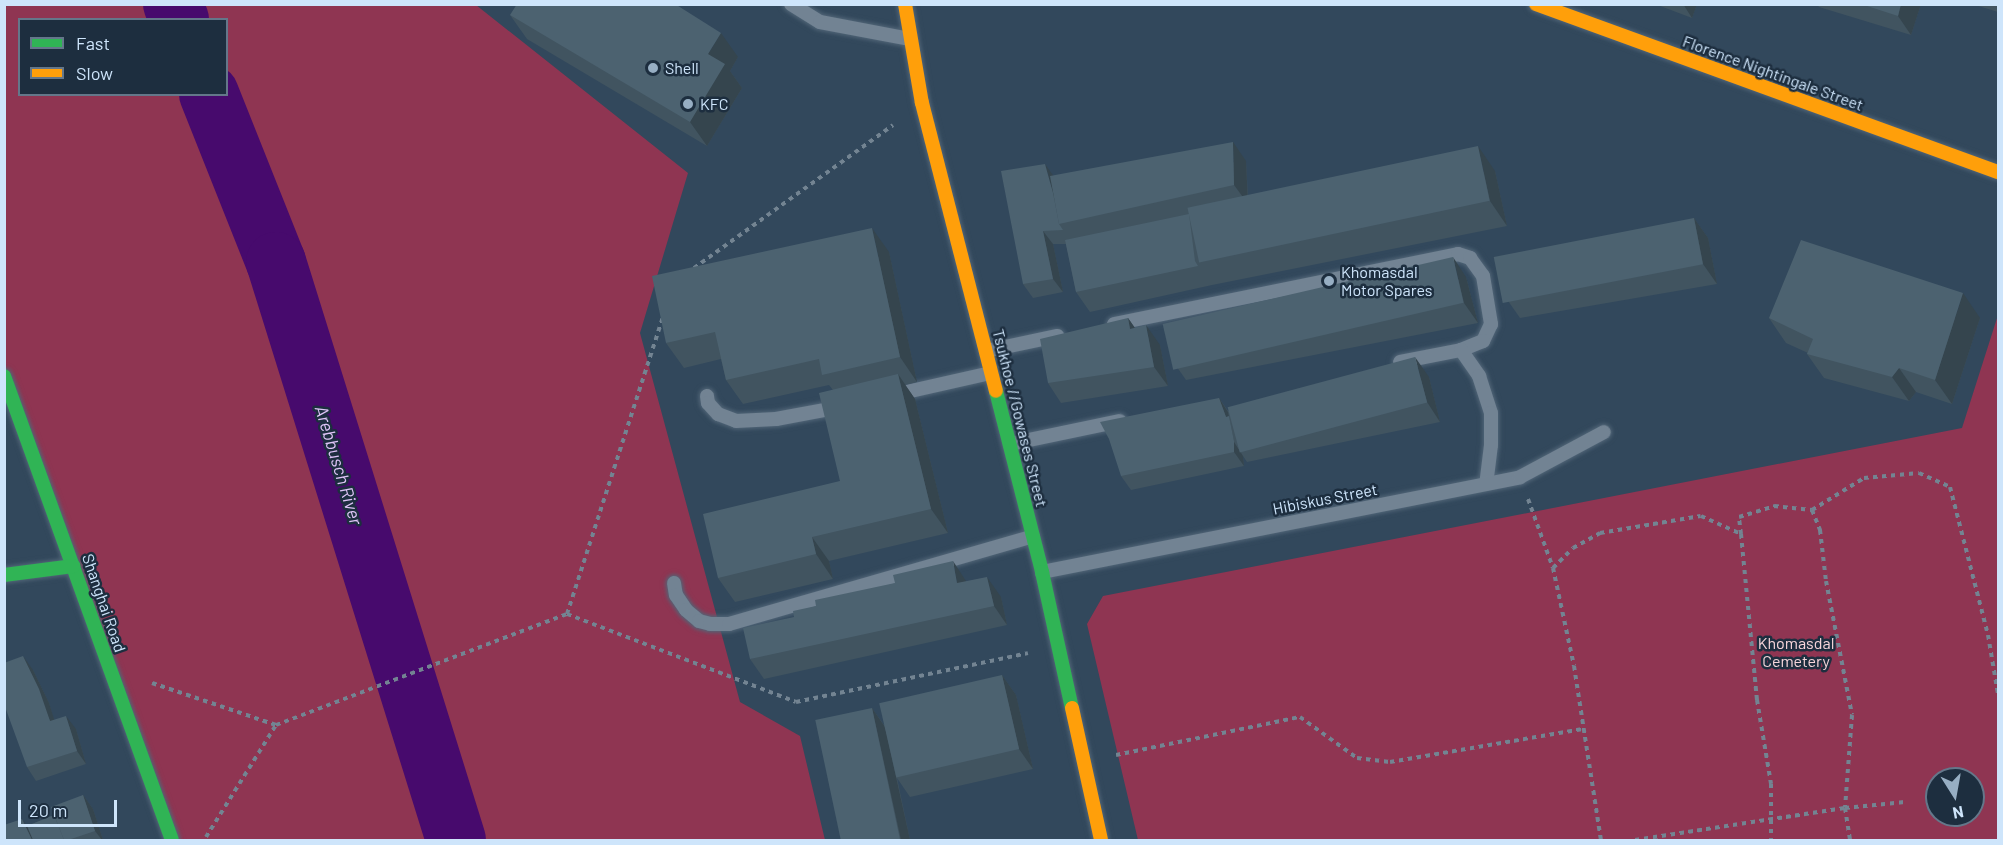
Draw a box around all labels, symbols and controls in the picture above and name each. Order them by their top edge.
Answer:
legend [18,18,228,96]
street label: Florence Nightingale Street [1680,31,1866,115]
text: Fast [76,32,110,54]
place label: Shell [665,58,699,78]
marker: Shell [646,61,660,75]
text: Slow [76,62,113,84]
place label: KFC [700,94,729,114]
marker: KFC [681,97,695,111]
place label: Khomasdal Motor Spares [1341,262,1433,300]
marker: Khomasdal Motor Spares [1322,274,1336,288]
street label: Tsukhoe //Gowases Street [989,327,1051,509]
water label: Arebbusch River [311,403,367,527]
street label: Hibiskus Street [1271,479,1379,519]
street label: Shanghai Road [78,551,130,655]
park label: Khomasdal Cemetery [1758,633,1834,671]
north arrow [1925,767,1985,827]
scale bar [21,788,120,826]
text: 20 m [29,799,67,821]
text: N [1951,803,1965,824]

